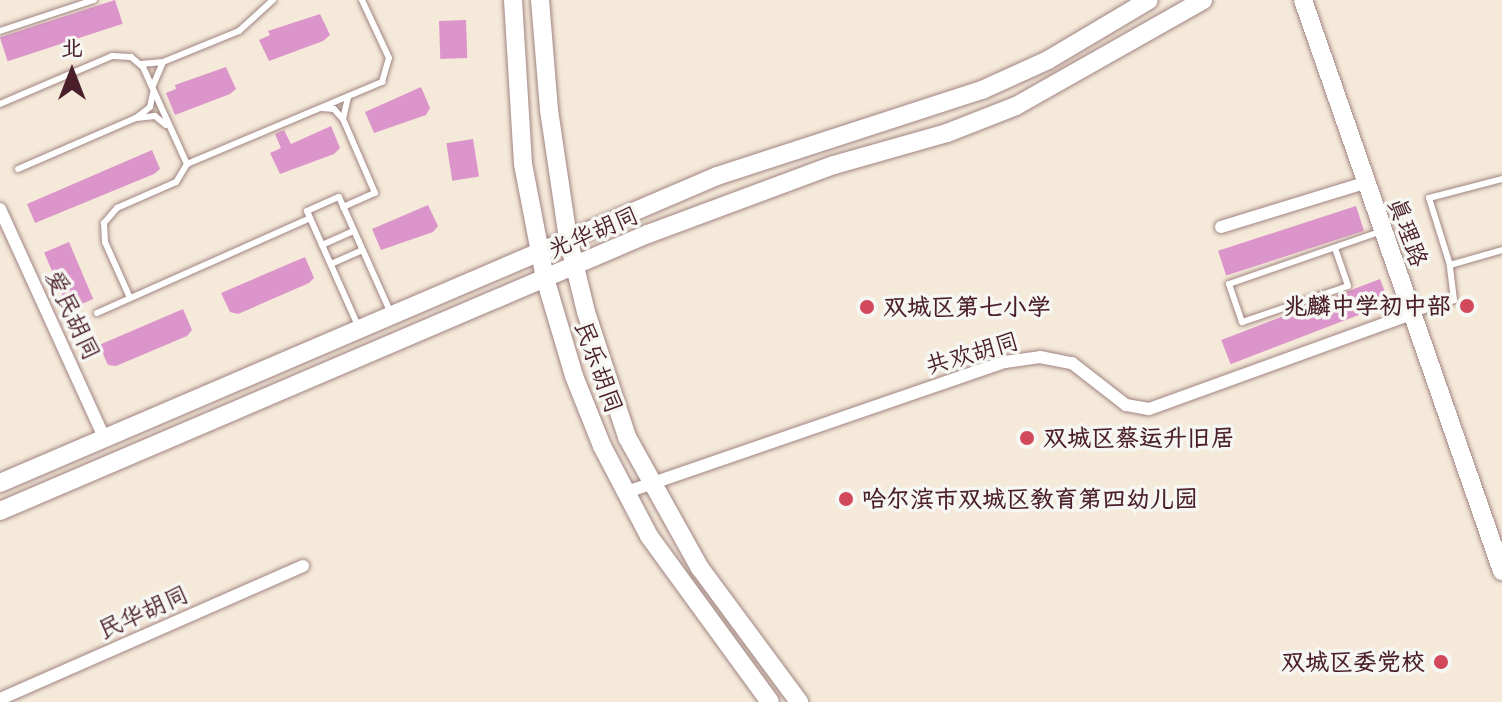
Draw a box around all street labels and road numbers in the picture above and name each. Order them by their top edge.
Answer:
street label: 真理路 [1382,193,1434,271]
street label: 光华胡同 [543,200,643,264]
street label: 爱民胡同 [40,265,106,365]
street label: 民乐胡同 [569,317,629,417]
street label: 共欢胡同 [922,326,1022,380]
street label: 民华胡同 [93,579,193,645]

